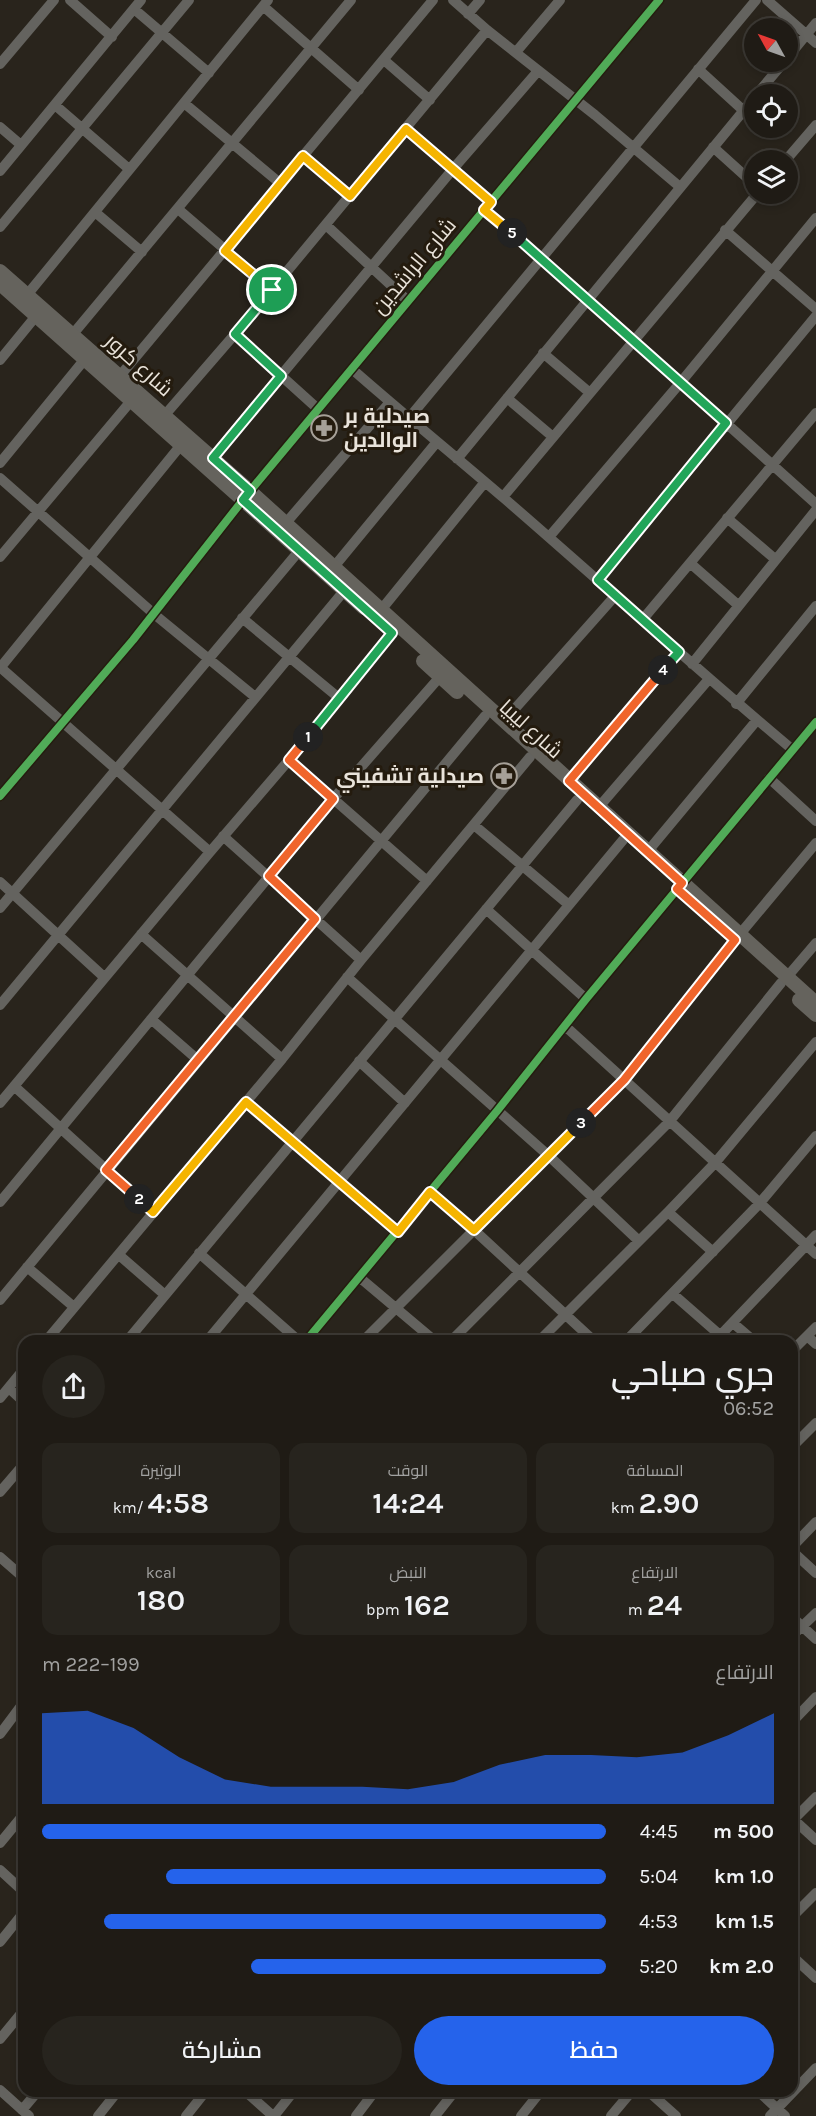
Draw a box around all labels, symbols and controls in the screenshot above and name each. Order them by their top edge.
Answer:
north arrow [744,18,798,72]
map controls [744,18,798,204]
button: locate [744,84,798,138]
button: layers [744,150,798,204]
street label: شارع الراشدين [367,213,463,320]
pin: 5 [497,218,527,248]
text: 5 [507,223,517,242]
pin [246,264,297,315]
icon: arrive [255,273,288,306]
street label: شارع كرور [98,328,178,403]
place label: صيدلية بر الوالدين [343,404,430,453]
pharmacy icon: صيدلية بر الوالدين [309,413,339,443]
pin: 4 [648,655,678,685]
text: 4 [658,660,668,679]
street label: شارع ليبيا [493,695,567,765]
pin: 1 [293,722,323,752]
text: 1 [305,727,311,746]
pharmacy icon: صيدلية تشفيني [489,761,519,791]
place label: صيدلية تشفيني [336,764,484,793]
pin: 3 [566,1108,596,1138]
text: 3 [576,1113,586,1132]
pin: 2 [124,1184,154,1214]
text: 2 [134,1189,144,1208]
button: share [42,1355,105,1418]
text: جري صباحي [611,1355,774,1393]
text: 06:52 [723,1397,774,1420]
text: الوتيرة [140,1461,182,1480]
text: الوقت [388,1461,428,1480]
text: المسافة [627,1461,683,1480]
text: 4:58 [147,1485,209,1521]
text: 14:24 [372,1485,444,1521]
text: 2.90 [639,1485,699,1521]
text: /km [113,1498,147,1517]
text: km [611,1498,639,1517]
text: kcal [146,1563,176,1582]
text: النبض [389,1563,427,1582]
text: الارتفاع [632,1563,678,1582]
text: 180 [137,1582,185,1618]
text: 162 [404,1587,450,1623]
text: 24 [647,1587,682,1623]
text: bpm [366,1600,404,1619]
text: m [628,1600,647,1619]
text: 199–222 m [42,1653,140,1676]
text: الارتفاع [715,1661,774,1684]
text: 4:45 [640,1820,678,1843]
text: 500 m [713,1820,774,1843]
text: 5:04 [639,1865,678,1888]
text: 1.0 km [714,1865,774,1888]
text: 4:53 [639,1910,678,1933]
text: 1.5 km [715,1910,774,1933]
text: 5:20 [639,1955,678,1978]
text: 2.0 km [709,1955,774,1978]
button: مشاركة [42,2016,402,2085]
button: حفظ [414,2016,774,2085]

